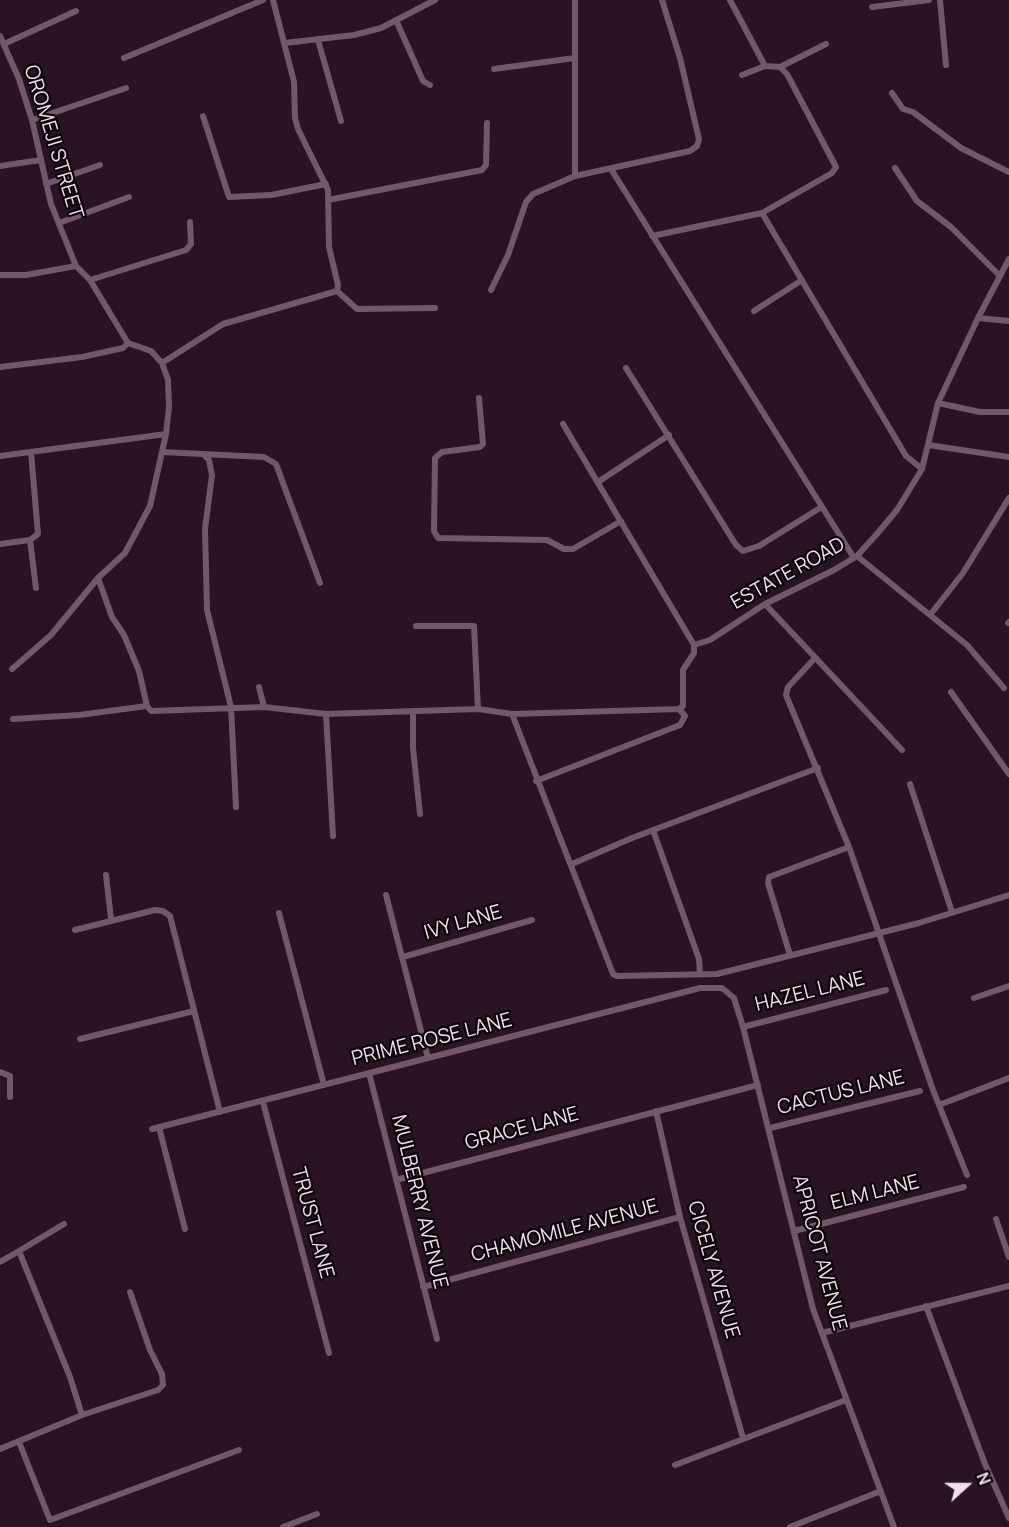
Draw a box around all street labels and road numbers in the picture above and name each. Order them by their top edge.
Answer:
street label: OROMEJI STREET [18,62,88,222]
street label: ESTATE ROAD [727,533,849,615]
street label: IVY LANE [421,900,505,946]
street label: HAZEL LANE [753,967,867,1017]
street label: PRIME ROSE LANE [349,1008,515,1072]
street label: CACTUS LANE [775,1066,907,1120]
street label: GRACE LANE [463,1102,581,1156]
street label: MULBERRY AVENUE [386,1112,452,1292]
street label: TRUST LANE [286,1165,338,1281]
street label: ELM LANE [828,1170,922,1216]
street label: APRICOT AVENUE [787,1173,851,1333]
street label: CHAMOMILE AVENUE [469,1194,661,1268]
street label: CICELY AVENUE [682,1198,744,1342]

